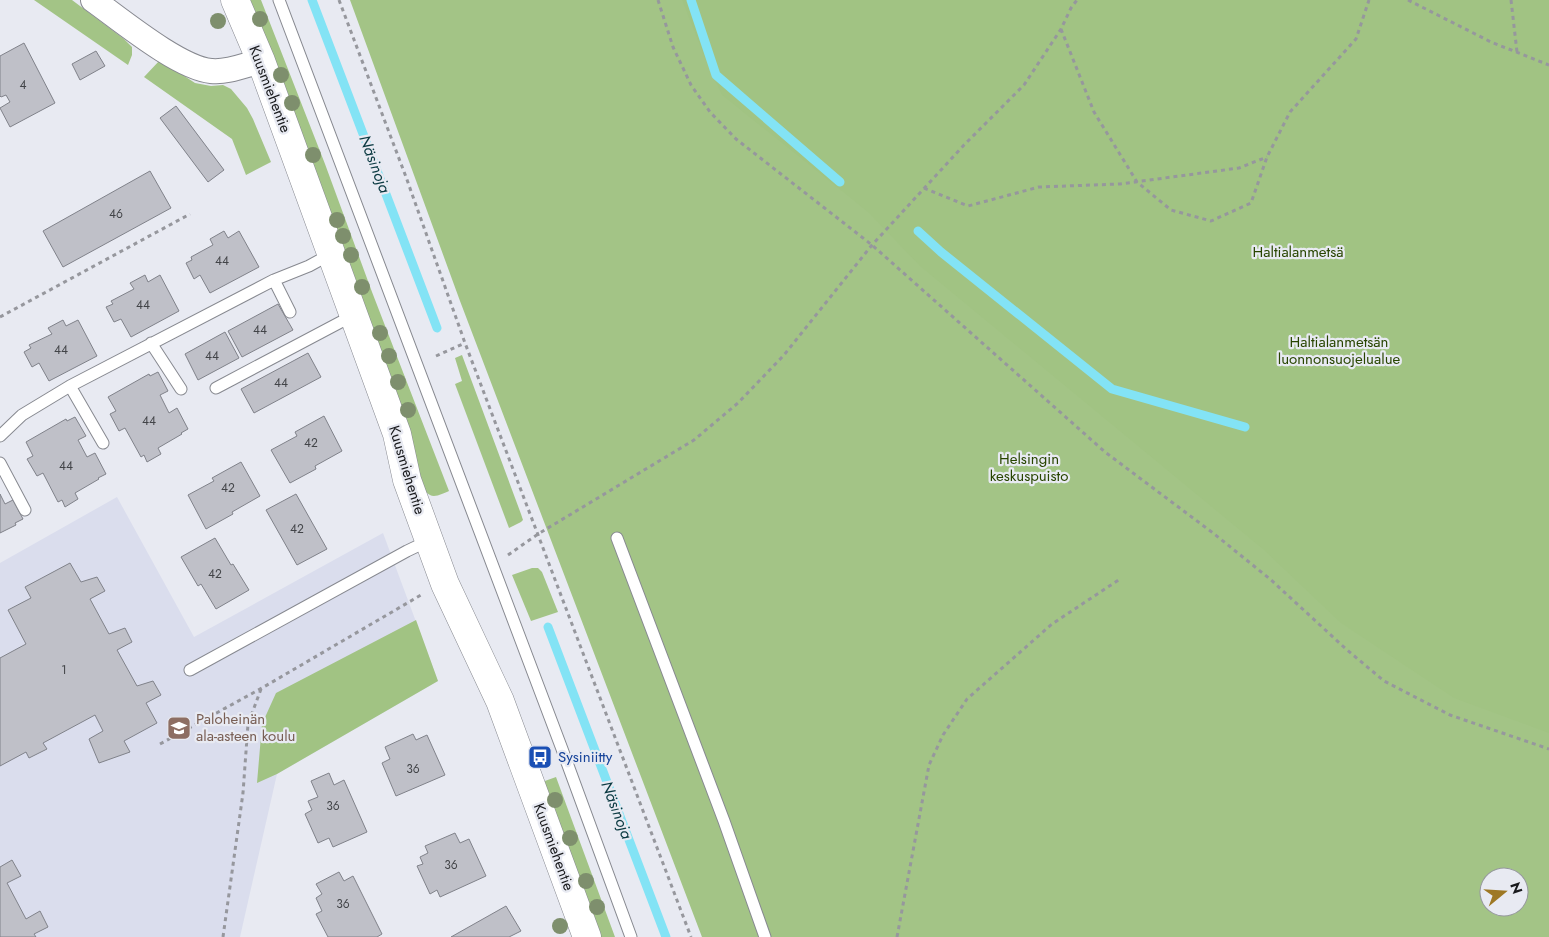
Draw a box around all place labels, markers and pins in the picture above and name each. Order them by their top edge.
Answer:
place label: Paloheinän ala-asteen koulu [196,708,295,747]
school or university icon: Paloheinän ala-asteen koulu [166,715,192,741]
bus stop icon: Sysiniitty [527,744,553,770]
place label: Sysiniitty [558,746,613,768]

